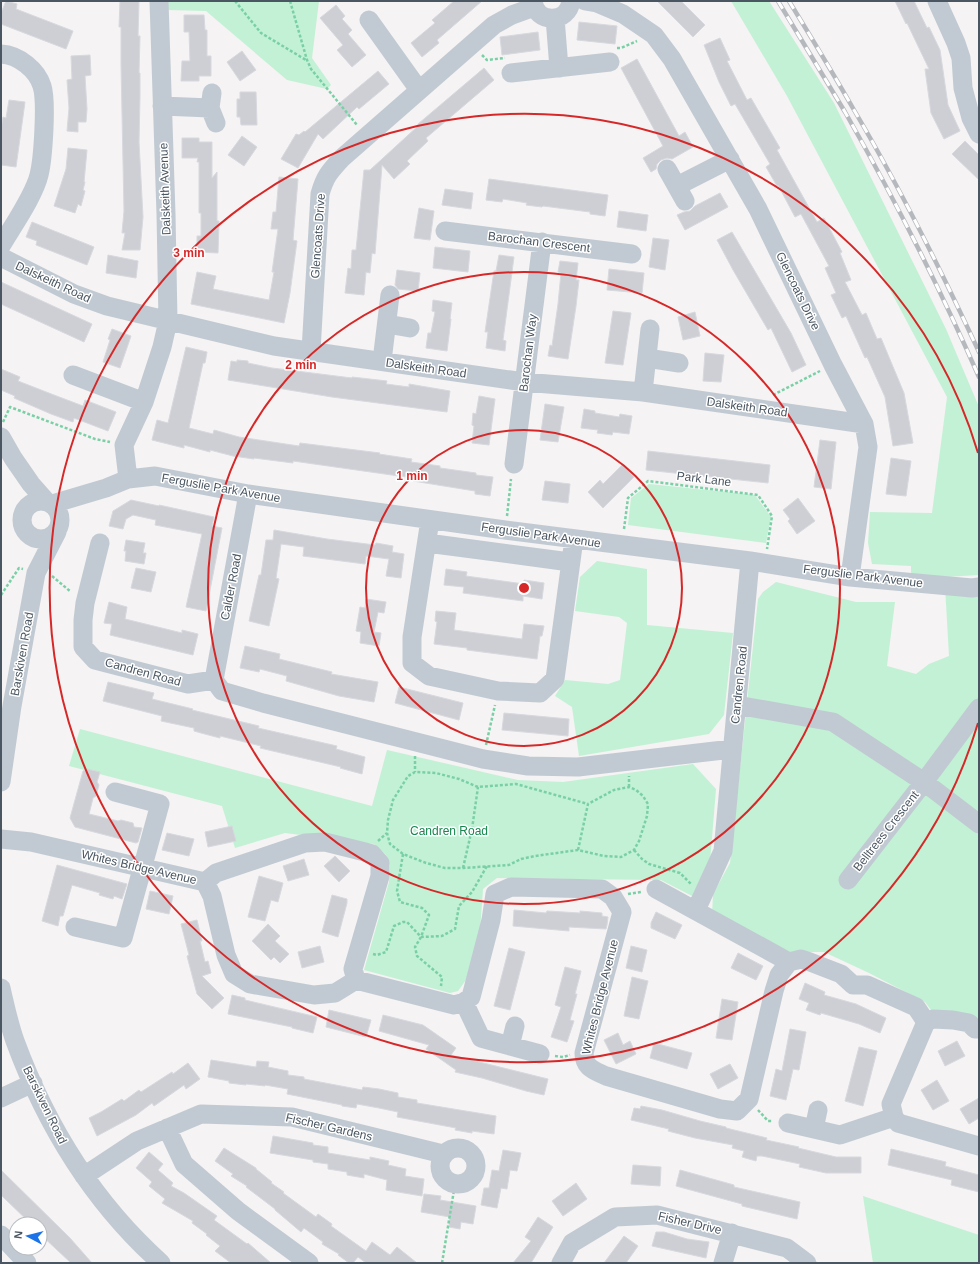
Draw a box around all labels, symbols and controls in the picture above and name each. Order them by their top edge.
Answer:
street label: Dalskeith Avenue [156,142,174,235]
street label: Glencoats Drive [308,193,328,279]
street label: Barochan Crescent [487,229,591,255]
text: 3 min [173,246,205,260]
street label: Glencoats Drive [773,250,823,333]
street label: Dalskeith Road [13,258,93,306]
street label: Barochan Way [516,313,540,393]
street label: Dalskeith Road [385,355,467,381]
text: 2 min [285,358,317,372]
street label: Dalskeith Road [706,394,788,420]
text: 1 min [396,469,428,483]
street label: Park Lane [676,469,732,489]
street label: Ferguslie Park Avenue [160,471,282,505]
street label: Ferguslie Park Avenue [480,520,602,550]
street label: Calder Road [218,553,244,621]
street label: Ferguslie Park Avenue [802,562,924,590]
centre of rings [517,581,531,595]
street label: Barskiven Road [8,611,36,697]
street label: Candren Road [728,645,750,725]
street label: Candren Road [103,655,183,689]
street label: Belltrees Crescent [850,788,922,874]
park label: Candren Road [410,824,488,838]
street label: Whites Bridge Avenue [80,847,198,887]
street label: Whites Bridge Avenue [579,938,621,1056]
street label: Barskiven Road [20,1064,70,1146]
street label: Fischer Gardens [284,1110,374,1144]
street label: Fisher Drive [657,1209,723,1237]
north arrow [8,1216,48,1256]
text: N [12,1230,25,1239]

